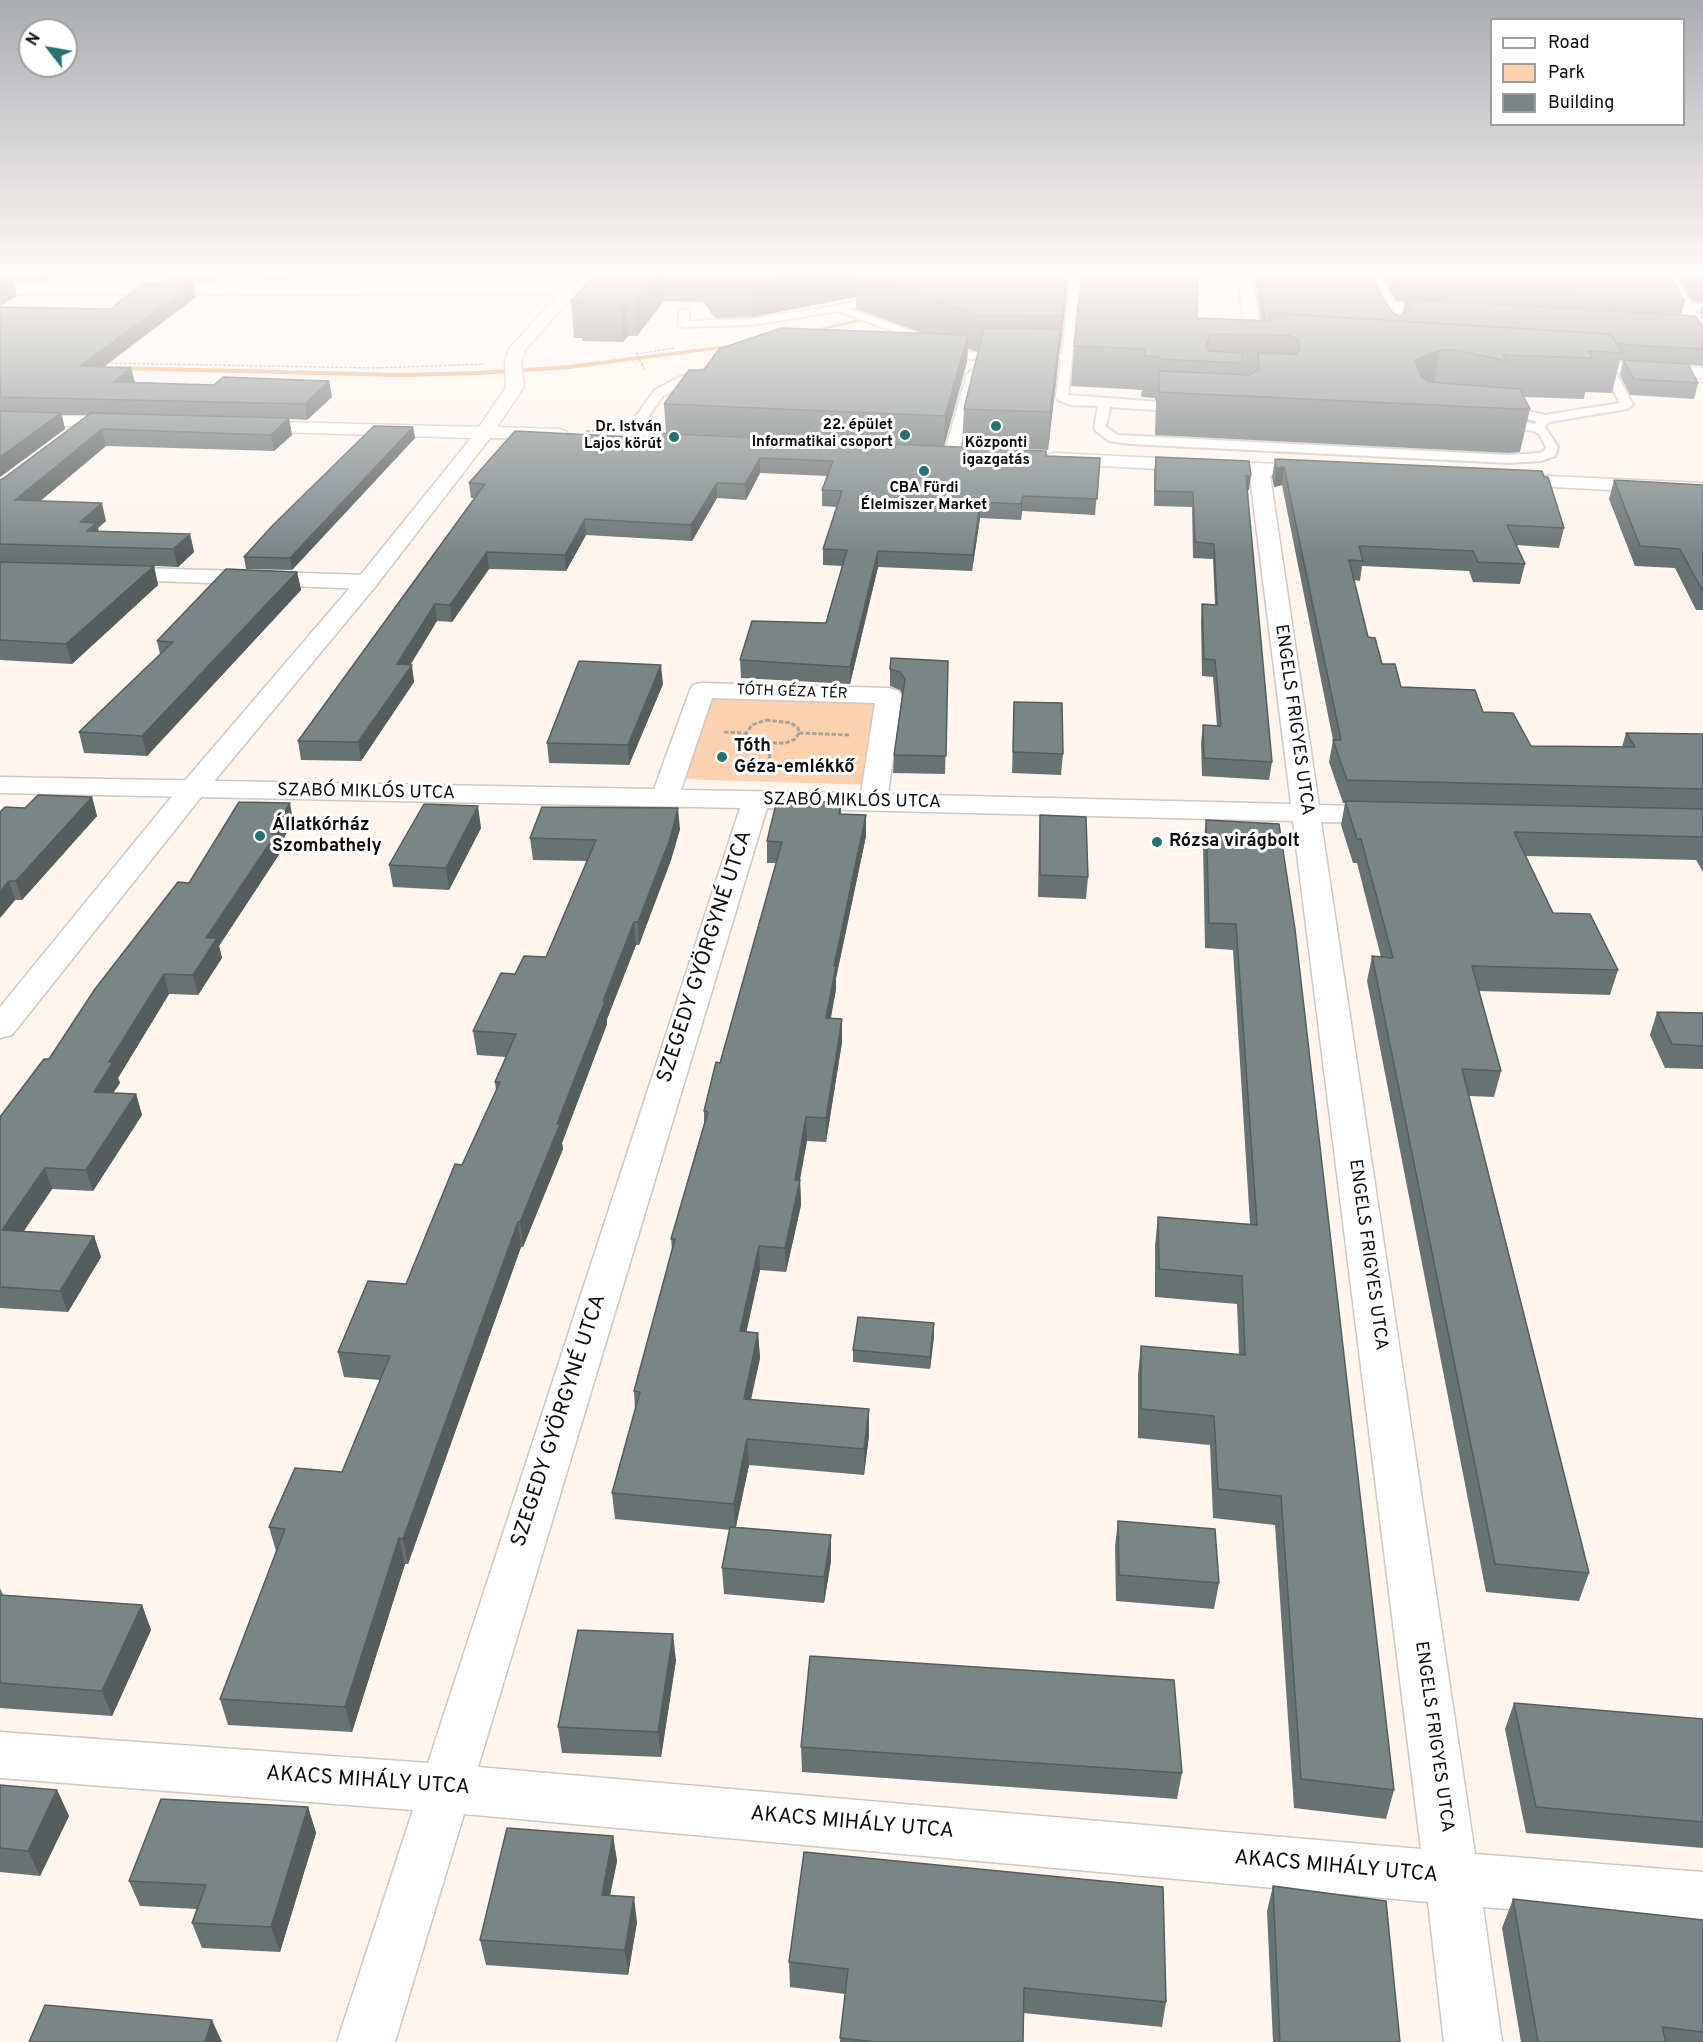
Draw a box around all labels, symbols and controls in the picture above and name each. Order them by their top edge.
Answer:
north arrow [18,18,78,78]
legend [1490,18,1685,126]
text: N [23,30,46,50]
text: Road [1548,32,1590,55]
text: Park [1548,62,1585,85]
text: Building [1548,92,1614,115]
place label: 22. épület Informatikai csoport [752,417,893,452]
place label: Dr. István Lajos körút [584,419,662,454]
marker: Központi igazgatás [989,419,1003,433]
marker: 22. épület Informatikai csoport [898,428,912,442]
marker: Dr. István Lajos körút [667,430,681,444]
place label: Központi igazgatás [962,435,1030,470]
marker: CBA Fürdi Élelmiszer Market [917,464,931,478]
place label: CBA Fürdi Élelmiszer Market [861,480,987,515]
street label: ENGELS FRIGYES UTCA [1269,623,1317,817]
street label: TÓTH GÉZA TÉR [736,682,848,704]
place label: Tóth Géza-emlékkő [734,736,854,778]
marker: Tóth Géza-emlékkő [715,750,729,764]
street label: SZABÓ MIKLÓS UTCA [277,781,455,805]
street label: SZABÓ MIKLÓS UTCA [763,790,941,814]
place label: Állatkórház Szombathely [272,815,382,858]
street label: SZEGEDY GYÖRGYNÉ UTCA [653,828,759,1086]
marker: Állatkórház Szombathely [253,829,267,843]
place label: Rózsa virágbolt [1169,831,1300,853]
marker: Rózsa virágbolt [1150,835,1164,849]
street label: ENGELS FRIGYES UTCA [1343,1158,1391,1352]
street label: SZEGEDY GYÖRGYNÉ UTCA [507,1292,613,1550]
street label: ENGELS FRIGYES UTCA [1409,1640,1457,1834]
street label: AKACS MIHÁLY UTCA [265,1762,471,1802]
street label: AKACS MIHÁLY UTCA [749,1803,955,1845]
street label: AKACS MIHÁLY UTCA [1233,1847,1439,1889]

